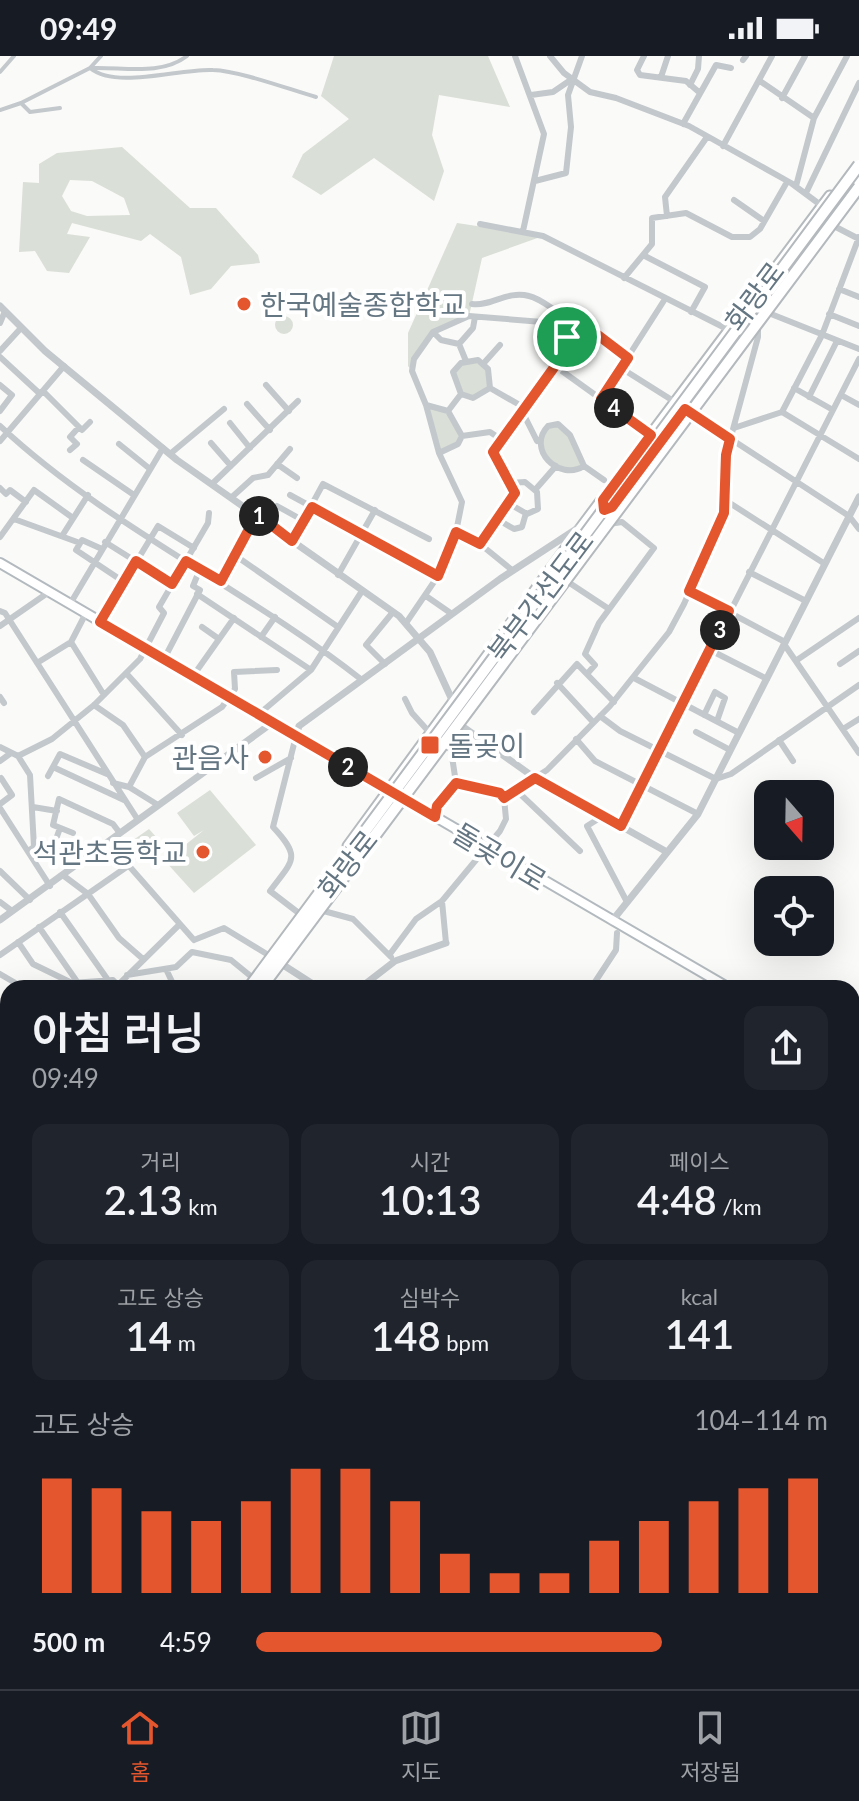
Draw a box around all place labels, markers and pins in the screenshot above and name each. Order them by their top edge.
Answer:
place label: 한국예술종합학교 [260,287,466,321]
marker: 한국예술종합학교 [235,295,253,313]
pin [533,303,601,371]
pin: 4 [594,388,634,428]
pin: 1 [239,496,279,536]
pin: 3 [700,610,740,650]
place label: 돌곶이 [448,728,525,762]
marker: 돌곶이 [419,734,441,756]
place label: 관음사 [172,740,249,774]
pin: 2 [328,747,368,787]
marker: 관음사 [256,748,274,766]
place label: 석관초등학교 [32,835,187,869]
marker: 석관초등학교 [194,843,212,861]

